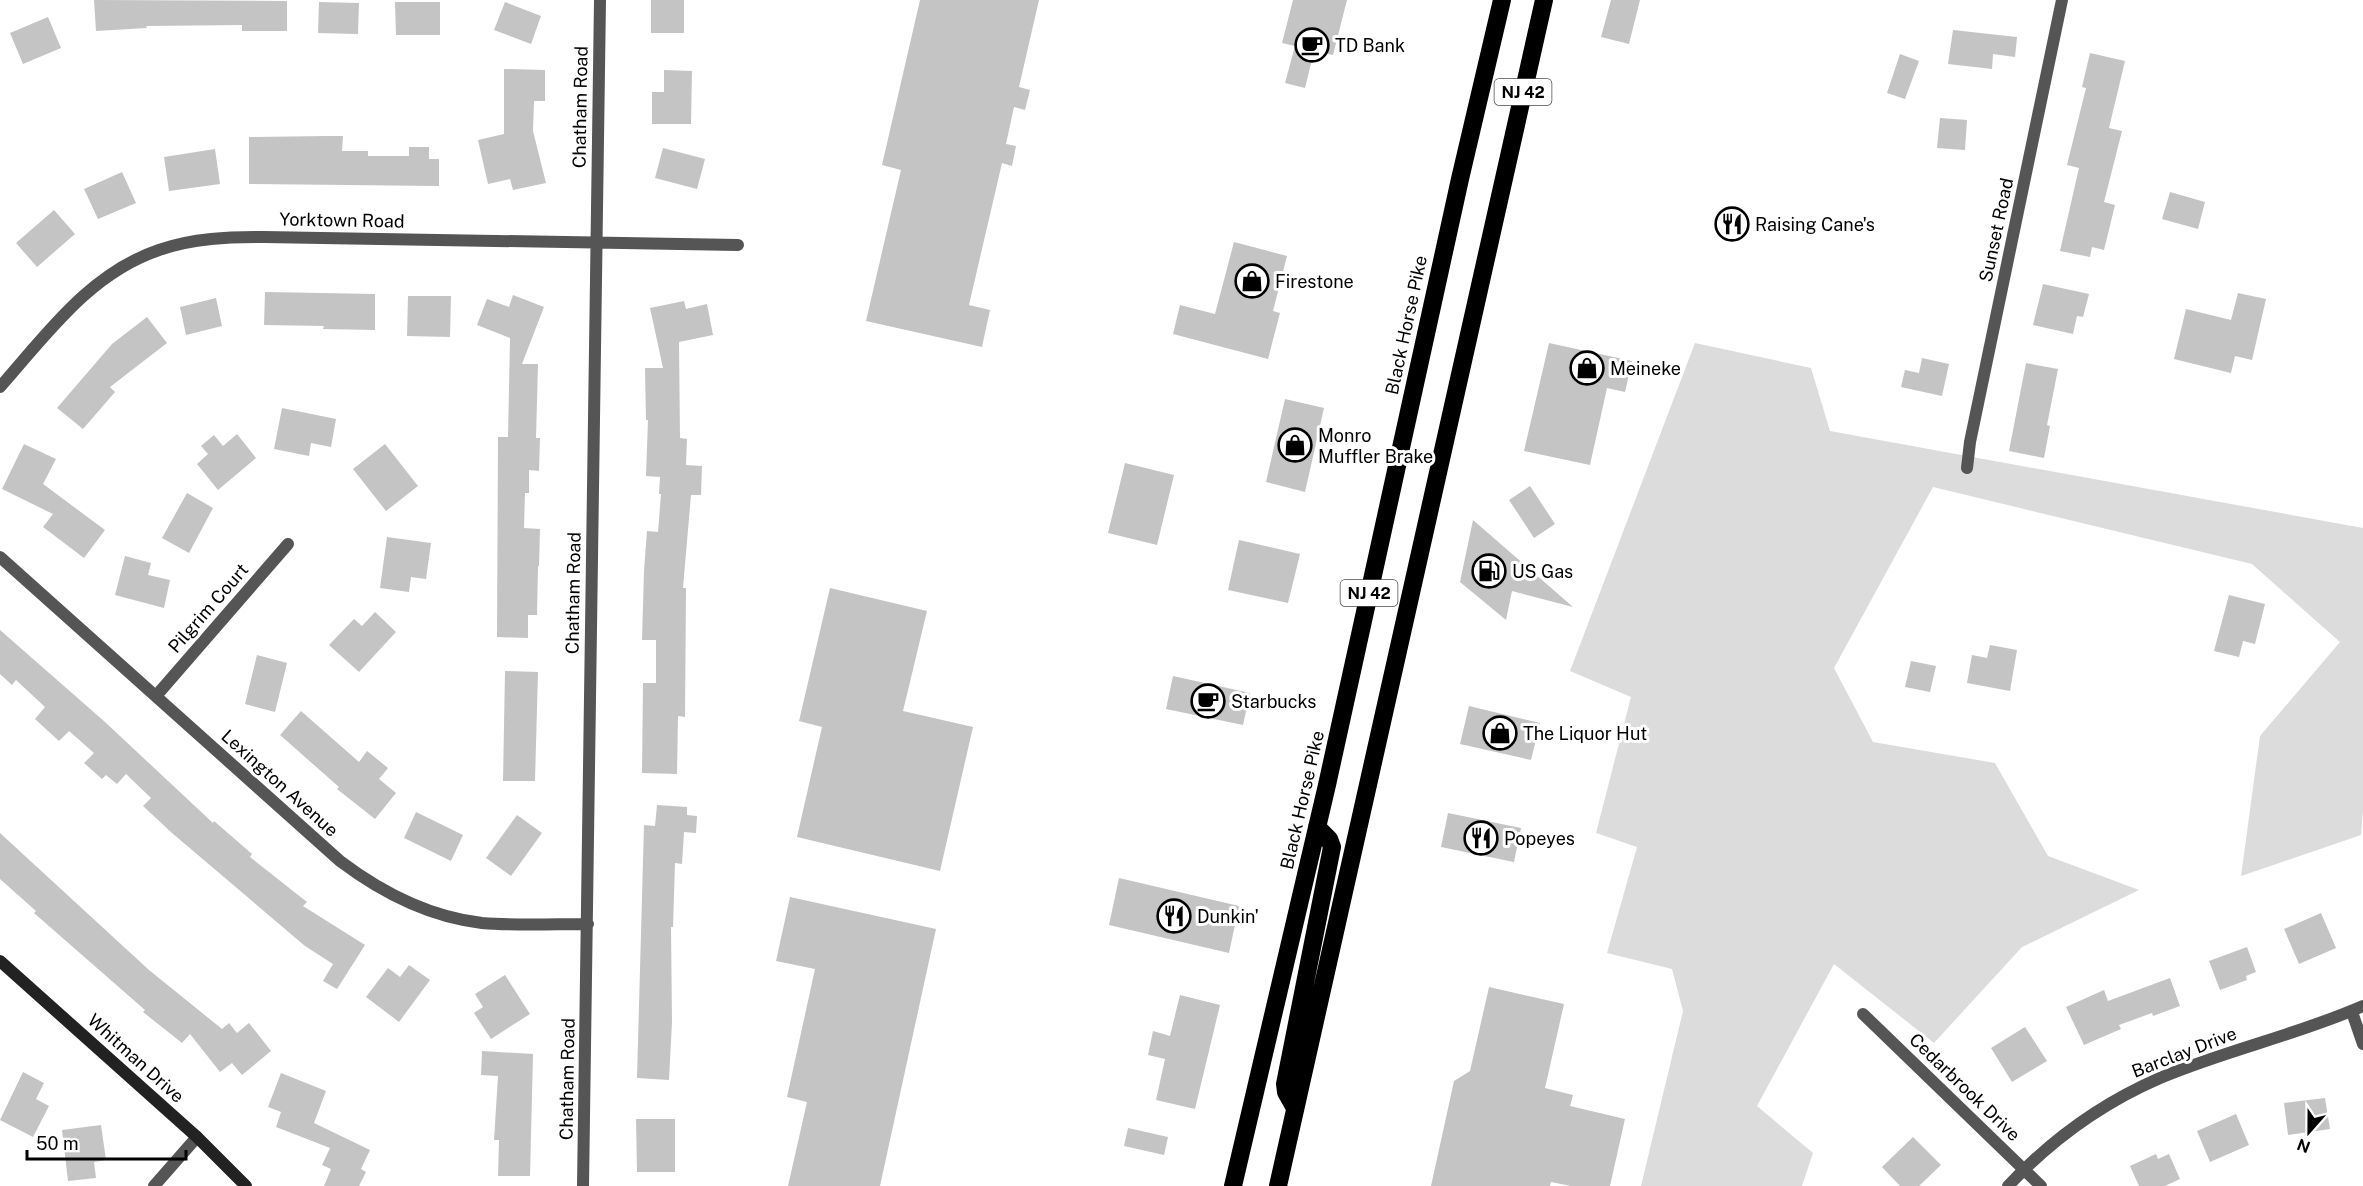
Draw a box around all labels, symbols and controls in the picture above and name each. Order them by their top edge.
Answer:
cafe icon: TD Bank [1294,27,1330,63]
place label: TD Bank [1335,35,1405,56]
street label: Chatham Road [568,46,592,168]
road number: NJ 42 [1494,79,1552,105]
street label: Sunset Road [1975,176,2017,284]
restaurant icon: Raising Cane's [1714,206,1750,242]
street label: Yorktown Road [279,208,405,232]
place label: Raising Cane's [1755,214,1875,235]
street label: Black Horse Pike [1381,253,1431,397]
shop icon: Firestone [1234,263,1270,299]
place label: Firestone [1275,271,1354,292]
shop icon: Meineke [1569,350,1605,386]
place label: Meineke [1610,358,1681,379]
place label: Monro Muffler Brake [1318,425,1433,467]
shop icon: Monro Muffler Brake [1277,427,1313,463]
street label: Chatham Road [561,532,585,654]
fuel station icon: US Gas [1471,553,1507,589]
street label: Pilgrim Court [164,559,252,657]
place label: US Gas [1512,561,1573,582]
road number: NJ 42 [1340,580,1398,606]
cafe icon: Starbucks [1190,683,1226,719]
place label: Starbucks [1231,691,1316,712]
shop icon: The Liquor Hut [1482,715,1518,751]
place label: The Liquor Hut [1523,723,1647,744]
street label: Lexington Avenue [217,725,343,841]
street label: Black Horse Pike [1276,729,1328,871]
restaurant icon: Popeyes [1463,820,1499,856]
place label: Popeyes [1504,828,1575,849]
restaurant icon: Dunkin' [1156,898,1192,934]
place label: Dunkin' [1197,906,1259,927]
street label: Whitman Drive [84,1009,188,1107]
street label: Chatham Road [555,1018,579,1140]
street label: Barclay Drive [2129,1022,2239,1082]
street label: Cedarbrook Drive [1905,1029,2025,1145]
north arrow [2279,1102,2339,1162]
scale bar [27,1123,186,1161]
text: 50 m [36,1133,79,1154]
text: N [2295,1134,2313,1157]

